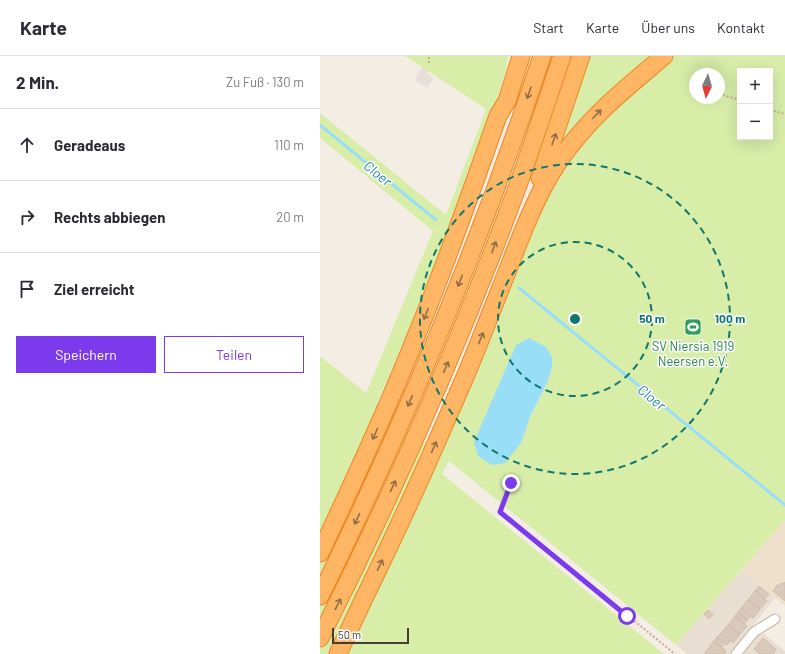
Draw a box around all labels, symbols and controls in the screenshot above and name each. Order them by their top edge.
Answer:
text: Karte [20,16,67,39]
text: Start [533,19,564,36]
text: Karte [586,19,619,36]
text: Über uns [641,19,695,36]
text: Kontakt [717,19,765,36]
north arrow [689,68,725,104]
map controls [737,68,773,140]
button: + [737,68,773,104]
text: 2 Min. [16,72,59,92]
text: Zu Fuß · 130 m [226,74,304,90]
one-way arrow [525,87,533,99]
button: − [737,104,773,140]
one-way arrow [592,110,601,120]
one-way arrow [550,133,558,145]
icon: ahead [16,134,38,156]
text: Geradeaus [54,136,125,154]
text: 110 m [274,137,304,153]
water label: Cloer [361,157,396,190]
icon: right [16,206,38,228]
text: Rechts abbiegen [54,208,165,226]
text: 20 m [276,209,304,225]
one-way arrow [491,241,499,253]
one-way arrow [456,274,463,286]
icon: arrive [16,278,38,300]
text: Ziel erreicht [54,280,135,298]
one-way arrow [421,307,429,319]
text: 50 m [639,311,665,325]
text: 100 m [715,311,745,325]
centre of rings [568,312,582,326]
sports icon: SV Niersia 1919 Neersen e.V. [683,317,703,337]
one-way arrow [477,332,485,344]
button: Speichern [16,336,156,373]
button: Teilen [164,336,304,373]
place label: SV Niersia 1919 Neersen e.V. [652,338,734,369]
one-way arrow [442,362,450,374]
water label: Cloer [635,381,670,414]
one-way arrow [406,394,413,406]
one-way arrow [371,427,378,439]
one-way arrow [431,442,438,454]
route end [502,474,520,492]
one-way arrow [390,480,397,492]
one-way arrow [353,513,360,525]
one-way arrow [377,560,384,572]
one-way arrow [334,598,342,610]
route start [618,607,636,625]
scale bar [332,626,409,645]
text: 50 m [338,628,361,641]

